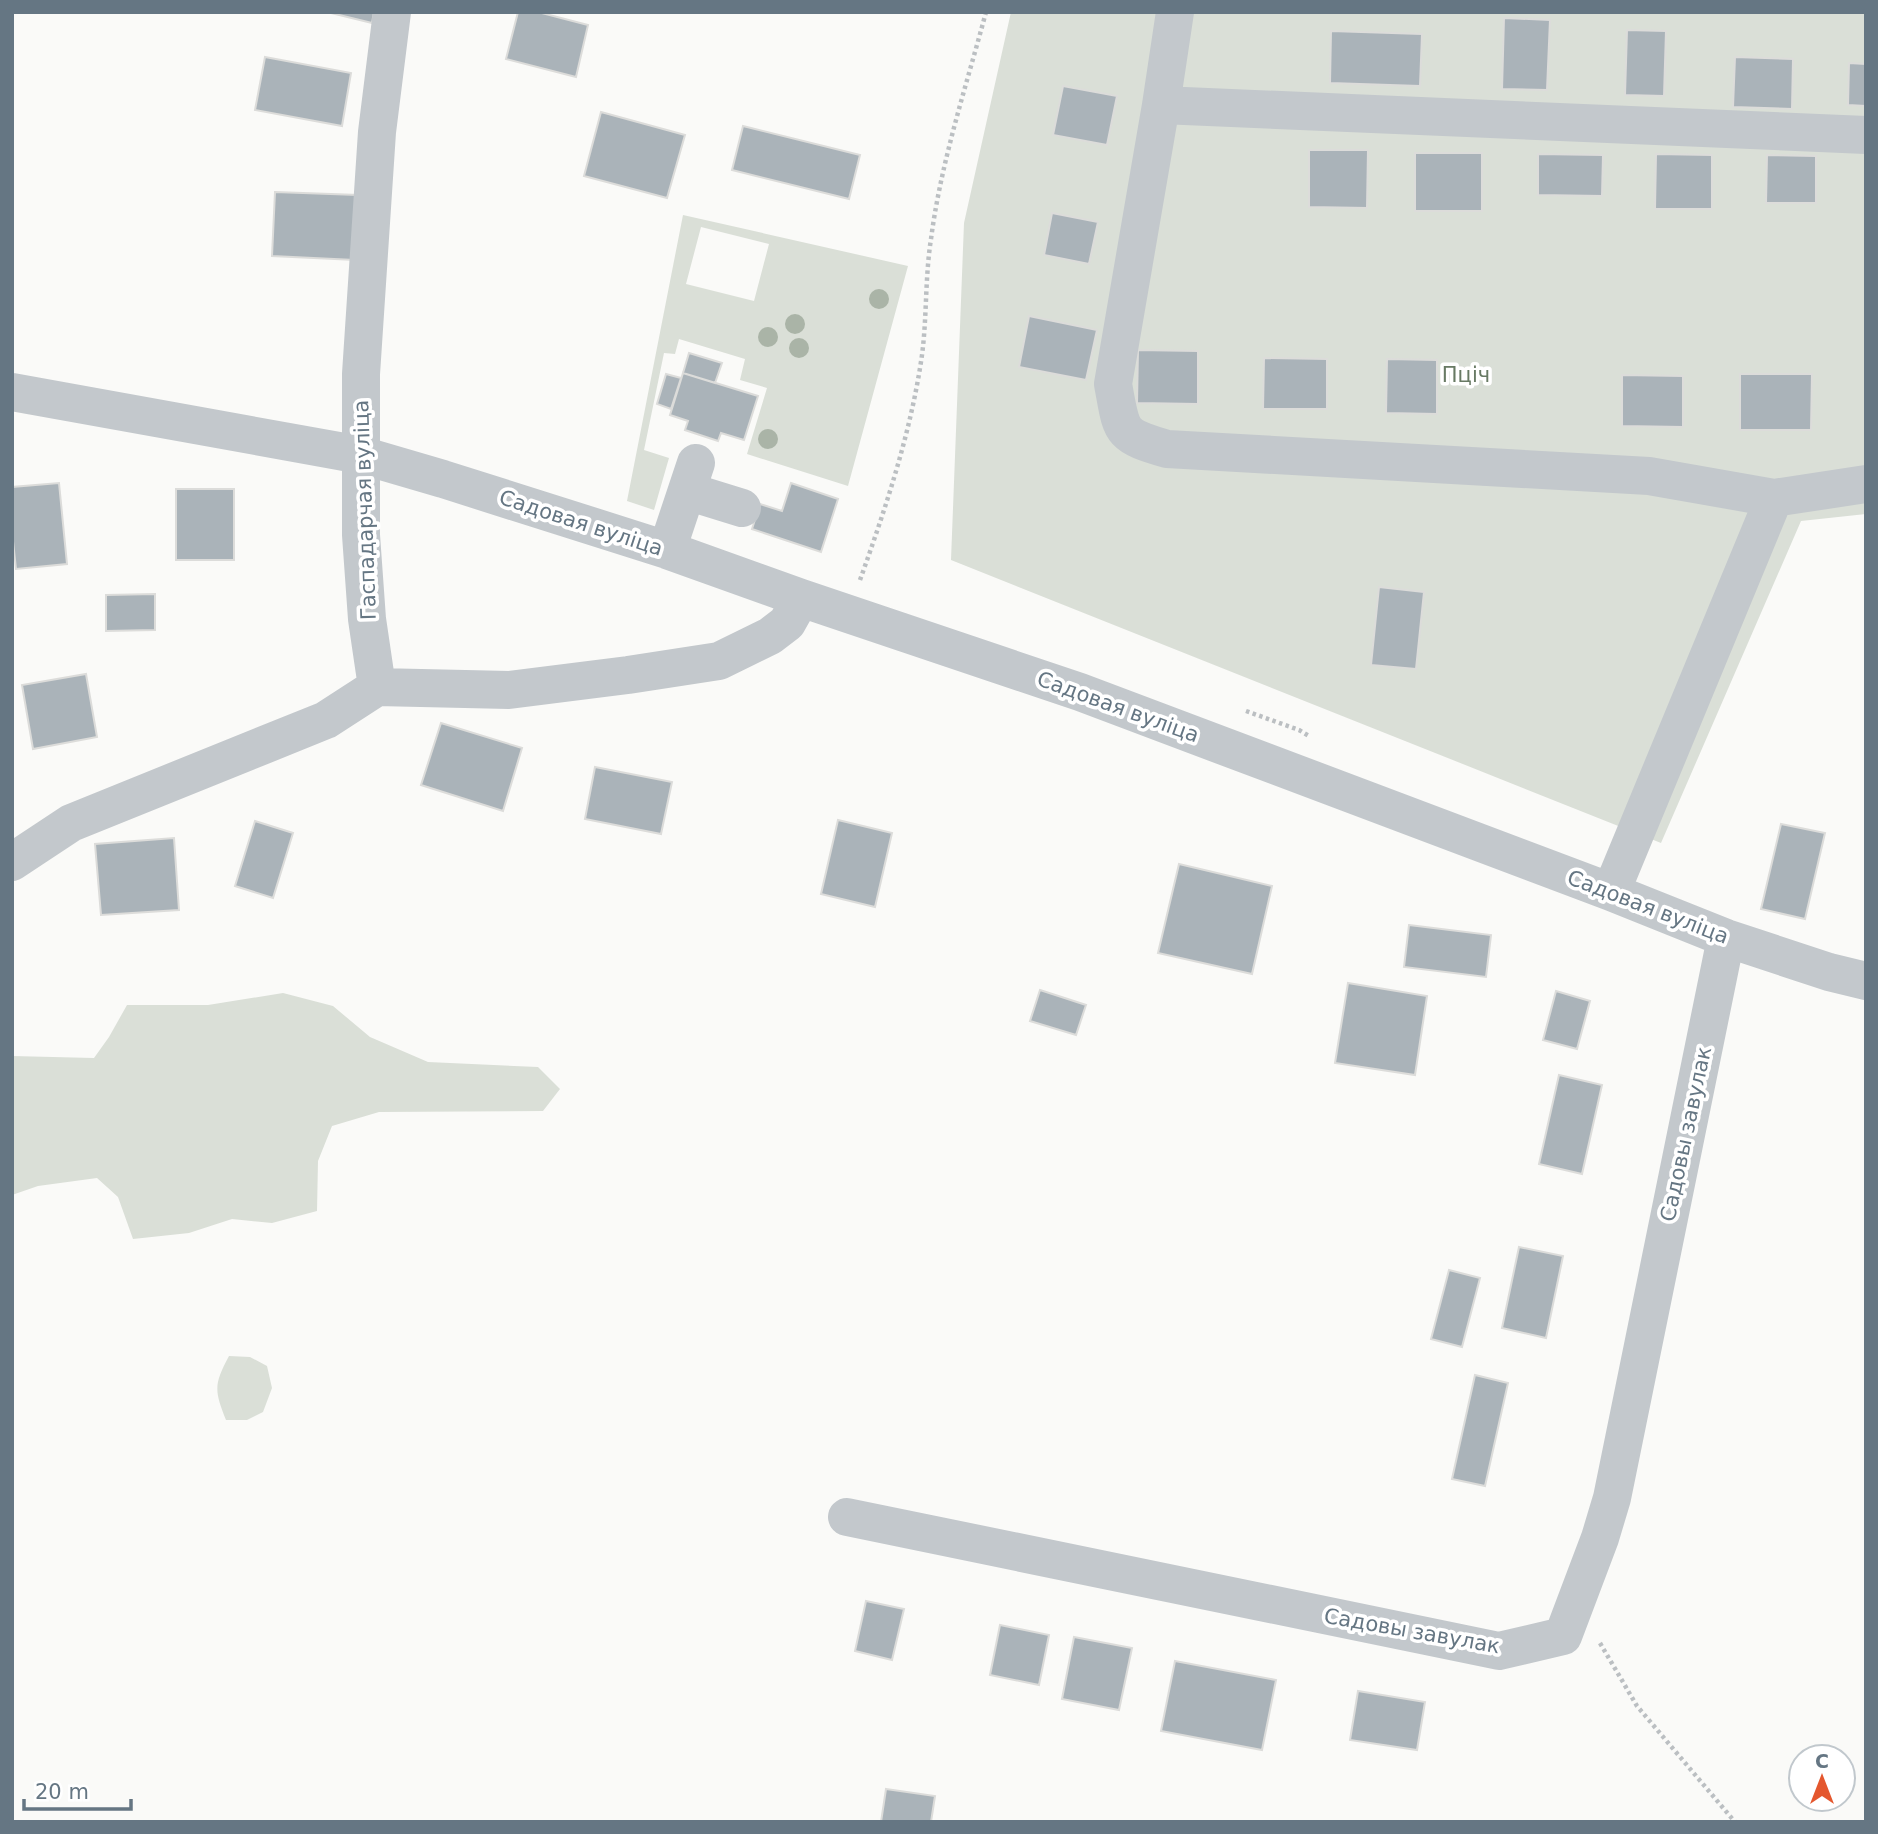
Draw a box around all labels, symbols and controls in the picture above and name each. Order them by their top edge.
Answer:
park label: Пціч [1442,363,1490,387]
street label: Гаспадарчая вуліца [349,399,381,621]
street label: Садовая вуліца [496,485,666,561]
street label: Садовая вуліца [1034,667,1202,747]
street label: Садовая вуліца [1564,865,1732,949]
street label: Садовы завулак [1656,1044,1716,1224]
street label: Садовы завулак [1322,1604,1502,1658]
north arrow [1787,1743,1857,1813]
text: С [1815,1750,1829,1772]
scale bar [24,1768,131,1812]
text: 20 m [35,1780,89,1804]

